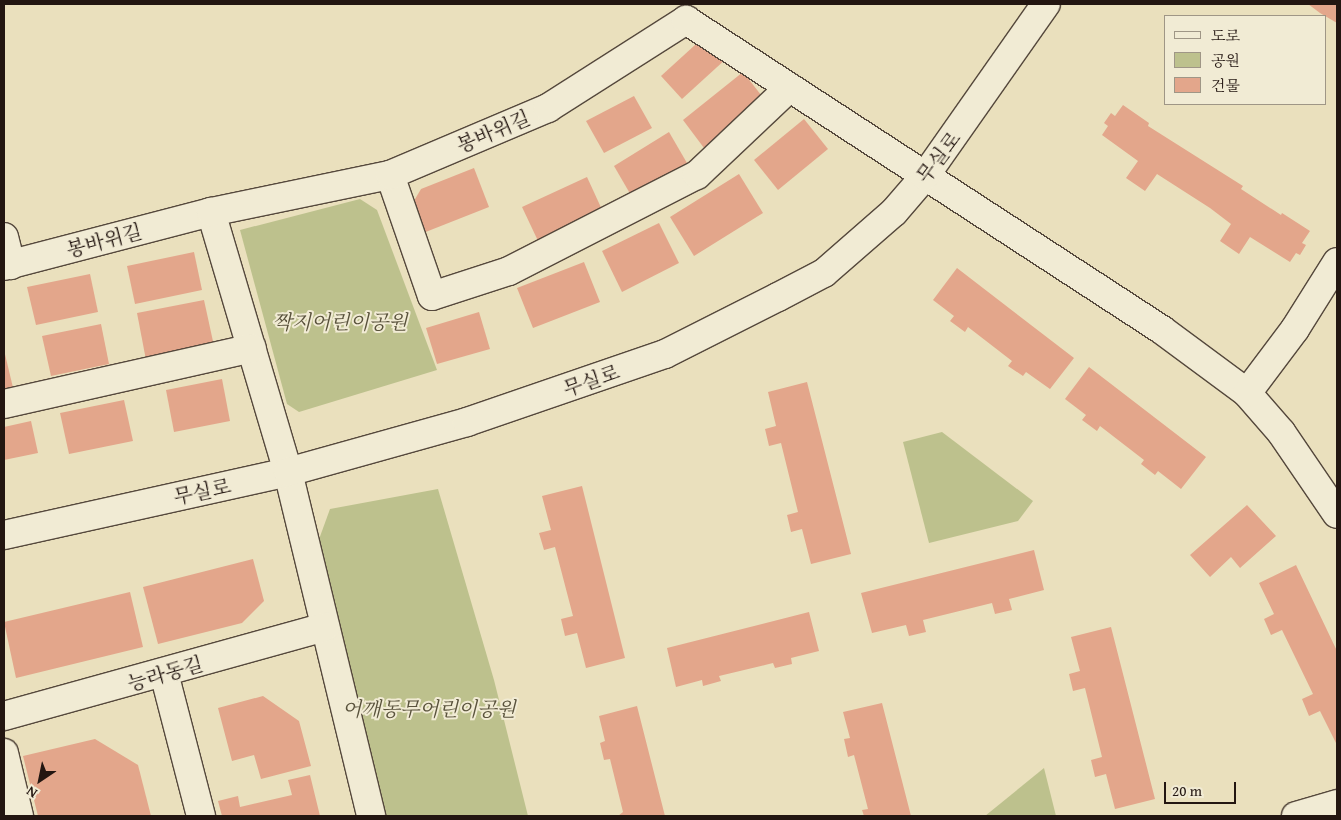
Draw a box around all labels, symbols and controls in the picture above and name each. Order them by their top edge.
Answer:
legend [1164,15,1326,105]
text: 도로 [1211,25,1240,46]
text: 공원 [1211,50,1240,71]
text: 건물 [1211,75,1240,96]
street label: 봉바위길 [453,105,533,157]
street label: 무실로 [911,127,965,187]
street label: 봉바위길 [64,218,144,262]
park label: 짝지어린이공원 [272,309,408,333]
street label: 무실로 [560,359,622,401]
street label: 무실로 [171,473,233,509]
street label: 능라동길 [125,651,205,695]
park label: 어깨동무어린이공원 [342,696,516,720]
north arrow [15,755,65,805]
scale bar [1166,772,1238,804]
text: 20 m [1172,780,1202,801]
text: N [22,782,41,803]

